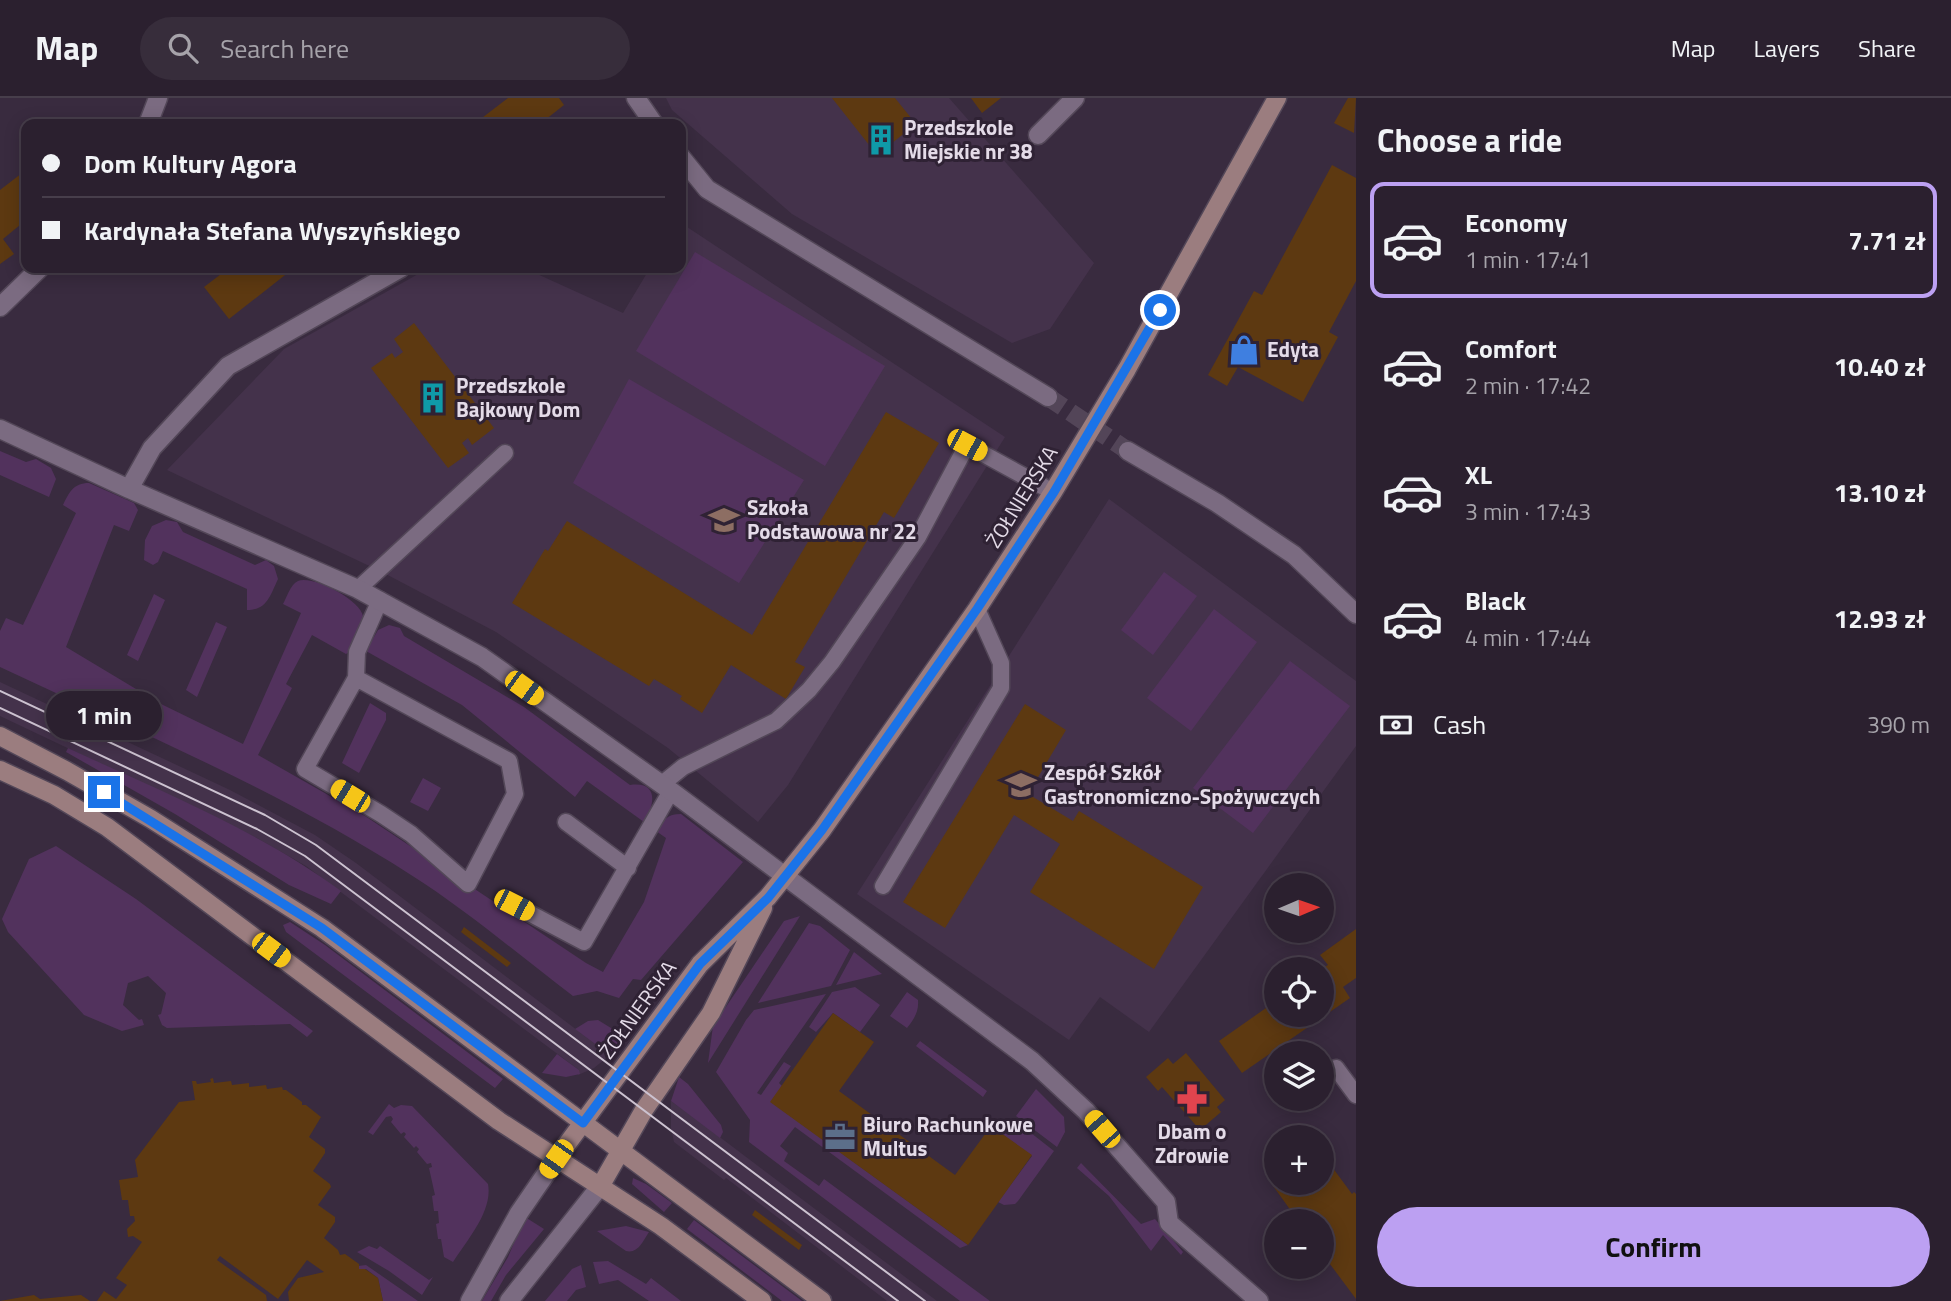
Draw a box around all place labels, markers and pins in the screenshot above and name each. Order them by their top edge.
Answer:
place label: Przedszkole Miejskie nr 38 [904,111,1033,167]
building icon: Przedszkole Miejskie nr 38 [864,123,898,157]
shop icon: Edyta [1227,333,1261,367]
place label: Edyta [1267,333,1319,365]
place label: Przedszkole Bajkowy Dom [456,369,580,425]
building icon: Przedszkole Bajkowy Dom [416,381,450,415]
place label: Szkoła Podstawowa nr 22 [747,491,917,547]
school or university icon: Szkoła Podstawowa nr 22 [707,503,741,537]
place label: Zespół Szkół Gastronomiczno-Spożywczych [1044,756,1320,812]
school or university icon: Zespół Szkół Gastronomiczno-Spożywczych [1004,768,1038,802]
pharmacy icon: Dbam o Zdrowie [1175,1082,1209,1116]
place label: Biuro Rachunkowe Multus [863,1108,1033,1164]
place label: Dbam o Zdrowie [1155,1115,1229,1171]
office icon: Biuro Rachunkowe Multus [823,1120,857,1154]

